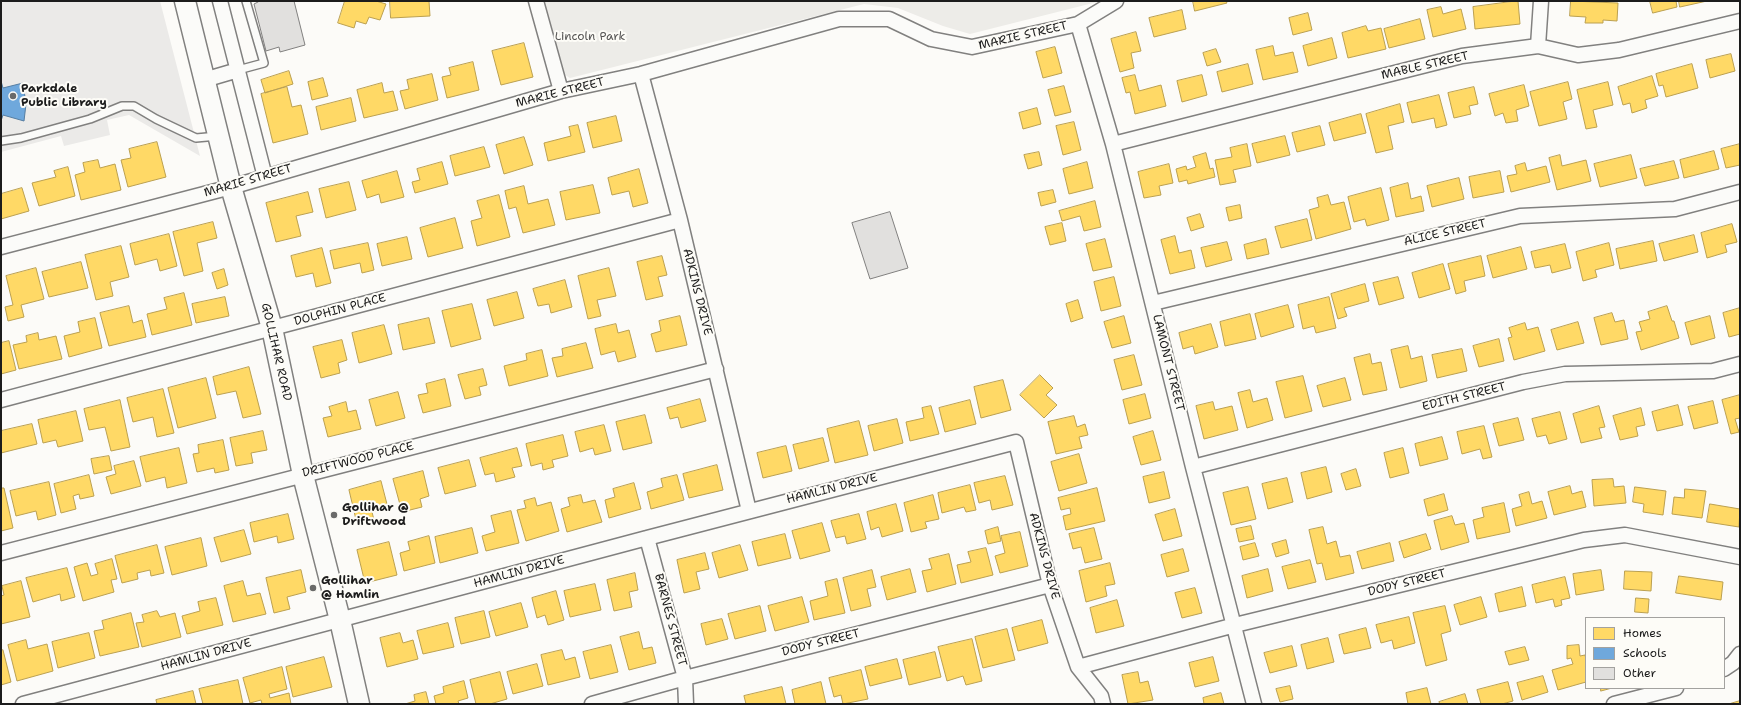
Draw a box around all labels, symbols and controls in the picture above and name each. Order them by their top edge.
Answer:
street label: MARIE STREET [977,19,1069,53]
park label: Lincoln Park [555,30,625,44]
street label: MABLE STREET [1380,49,1470,83]
street label: MARIE STREET [514,75,606,111]
place label: Parkdale Public Library [21,82,107,110]
marker: Parkdale Public Library [8,91,18,101]
street label: MARIE STREET [202,162,294,200]
street label: ALICE STREET [1402,217,1488,249]
street label: ADKINS DRIVE [679,247,715,337]
street label: DOLPHIN PLACE [292,291,388,329]
street label: GOLLIHAR ROAD [258,302,294,402]
street label: LAMONT STREET [1149,313,1187,413]
street label: EDITH STREET [1421,380,1507,414]
street label: DRIFTWOOD PLACE [301,439,415,481]
street label: HAMLIN DRIVE [785,471,879,507]
place label: Gollihar @ Driftwood [342,501,409,529]
marker: Gollihar @ Driftwood [329,510,339,520]
street label: ADKINS DRIVE [1025,511,1063,601]
street label: HAMLIN DRIVE [472,553,566,591]
street label: DODY STREET [1367,566,1447,600]
street label: BARNES STREET [651,572,689,668]
place label: Gollihar @ Hamlin [321,574,379,602]
marker: Gollihar @ Hamlin [308,583,318,593]
legend [1585,617,1725,689]
text: Homes [1623,625,1662,641]
street label: DODY STREET [781,626,861,660]
street label: HAMLIN DRIVE [159,636,253,674]
text: Schools [1623,645,1667,661]
text: Other [1623,665,1656,681]

